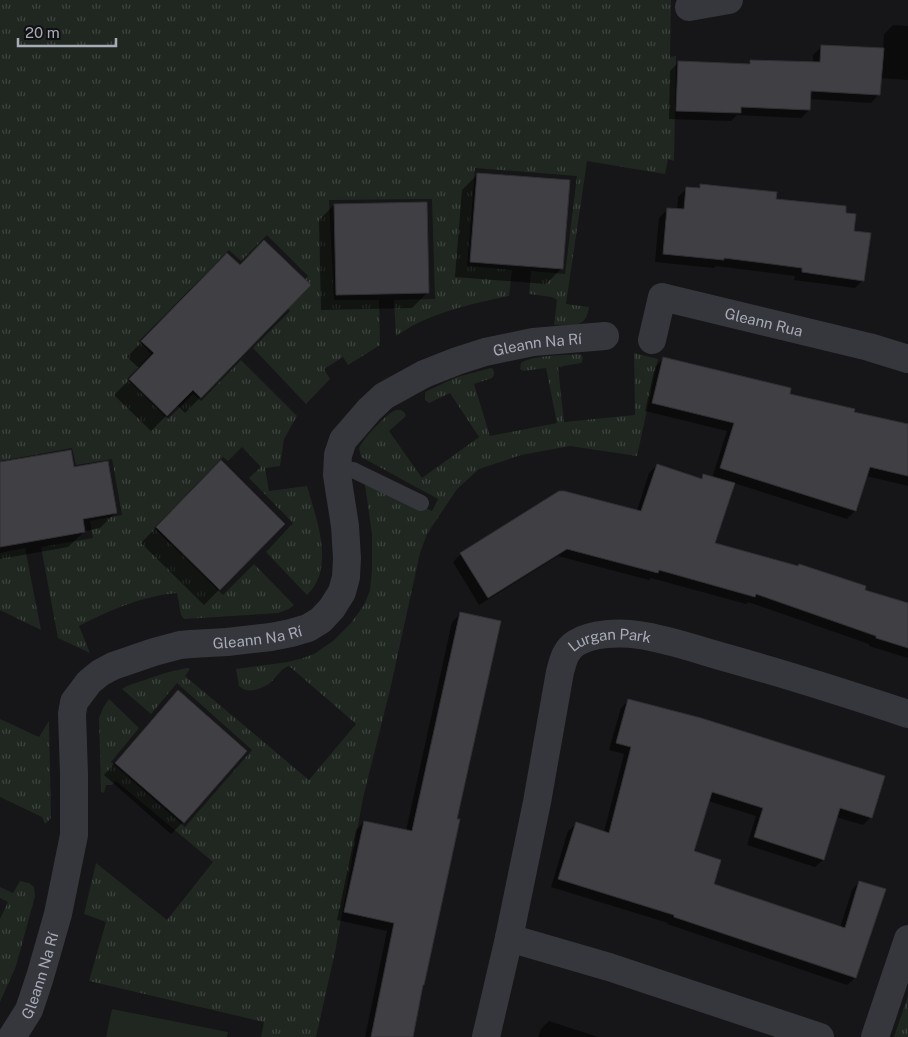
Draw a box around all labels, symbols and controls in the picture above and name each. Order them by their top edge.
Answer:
scale bar [18,15,115,47]
text: 20 m [25,24,60,41]
street label: Gleann Rua [723,304,805,339]
street label: Gleann Na Rí [491,329,583,359]
street label: Gleann Na Rí [212,622,304,651]
street label: Lurgan Park [564,625,653,654]
street label: Gleann Na Rí [17,930,61,1022]

